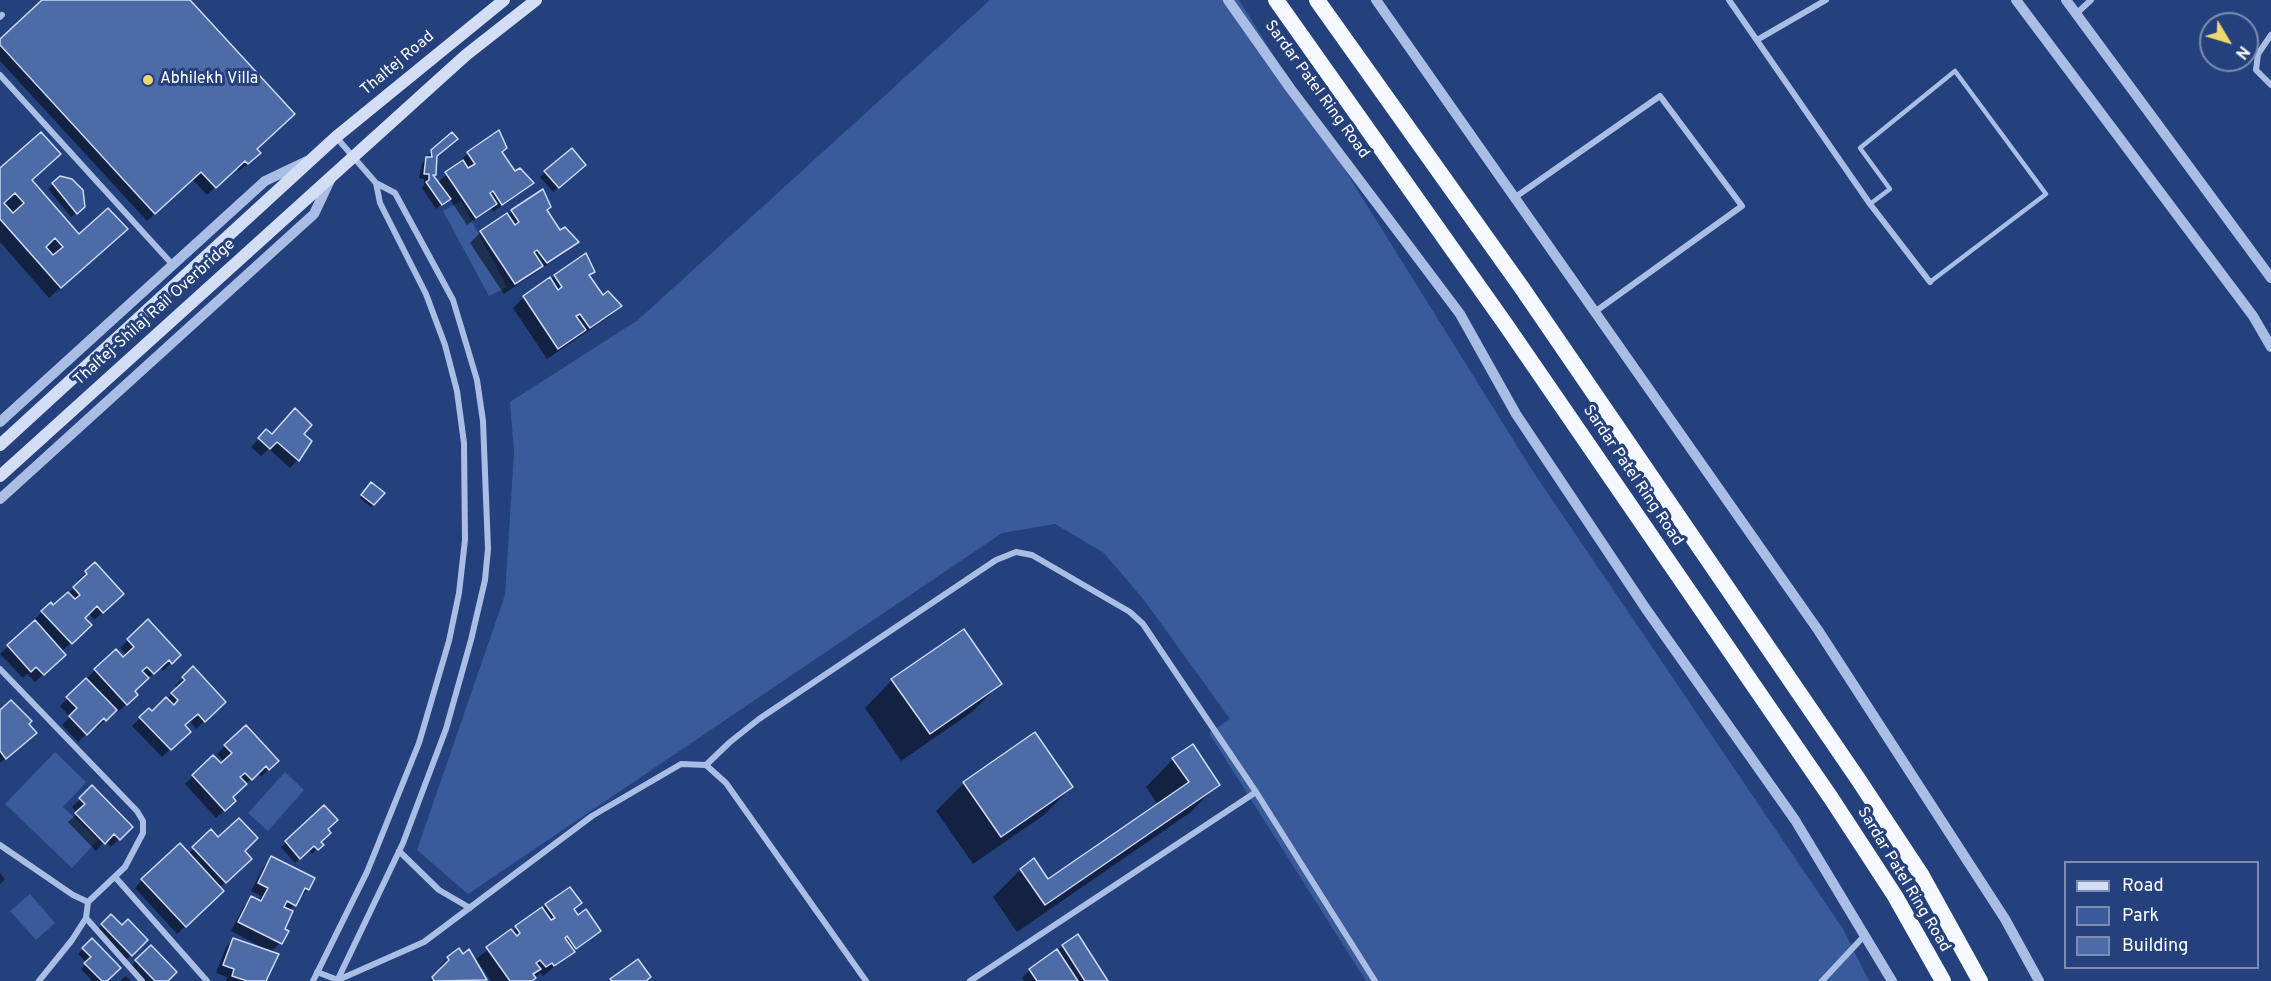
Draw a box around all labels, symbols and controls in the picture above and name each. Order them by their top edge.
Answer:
north arrow [2199,12,2259,72]
street label: Sardar Patel Ring Road [1260,17,1372,163]
street label: Thaltej Road [357,28,439,100]
text: N [2230,41,2253,63]
place label: Abhilekh Villa [160,70,258,90]
marker: Abhilekh Villa [141,73,155,87]
street label: Thaltej-Shilaj Rail Overbridge [70,235,240,391]
street label: Sardar Patel Ring Road [1578,402,1686,550]
street label: Sardar Patel Ring Road [1852,804,1954,956]
legend [2064,861,2259,969]
text: Road [2122,875,2164,898]
text: Park [2122,905,2159,928]
text: Building [2122,935,2188,958]

